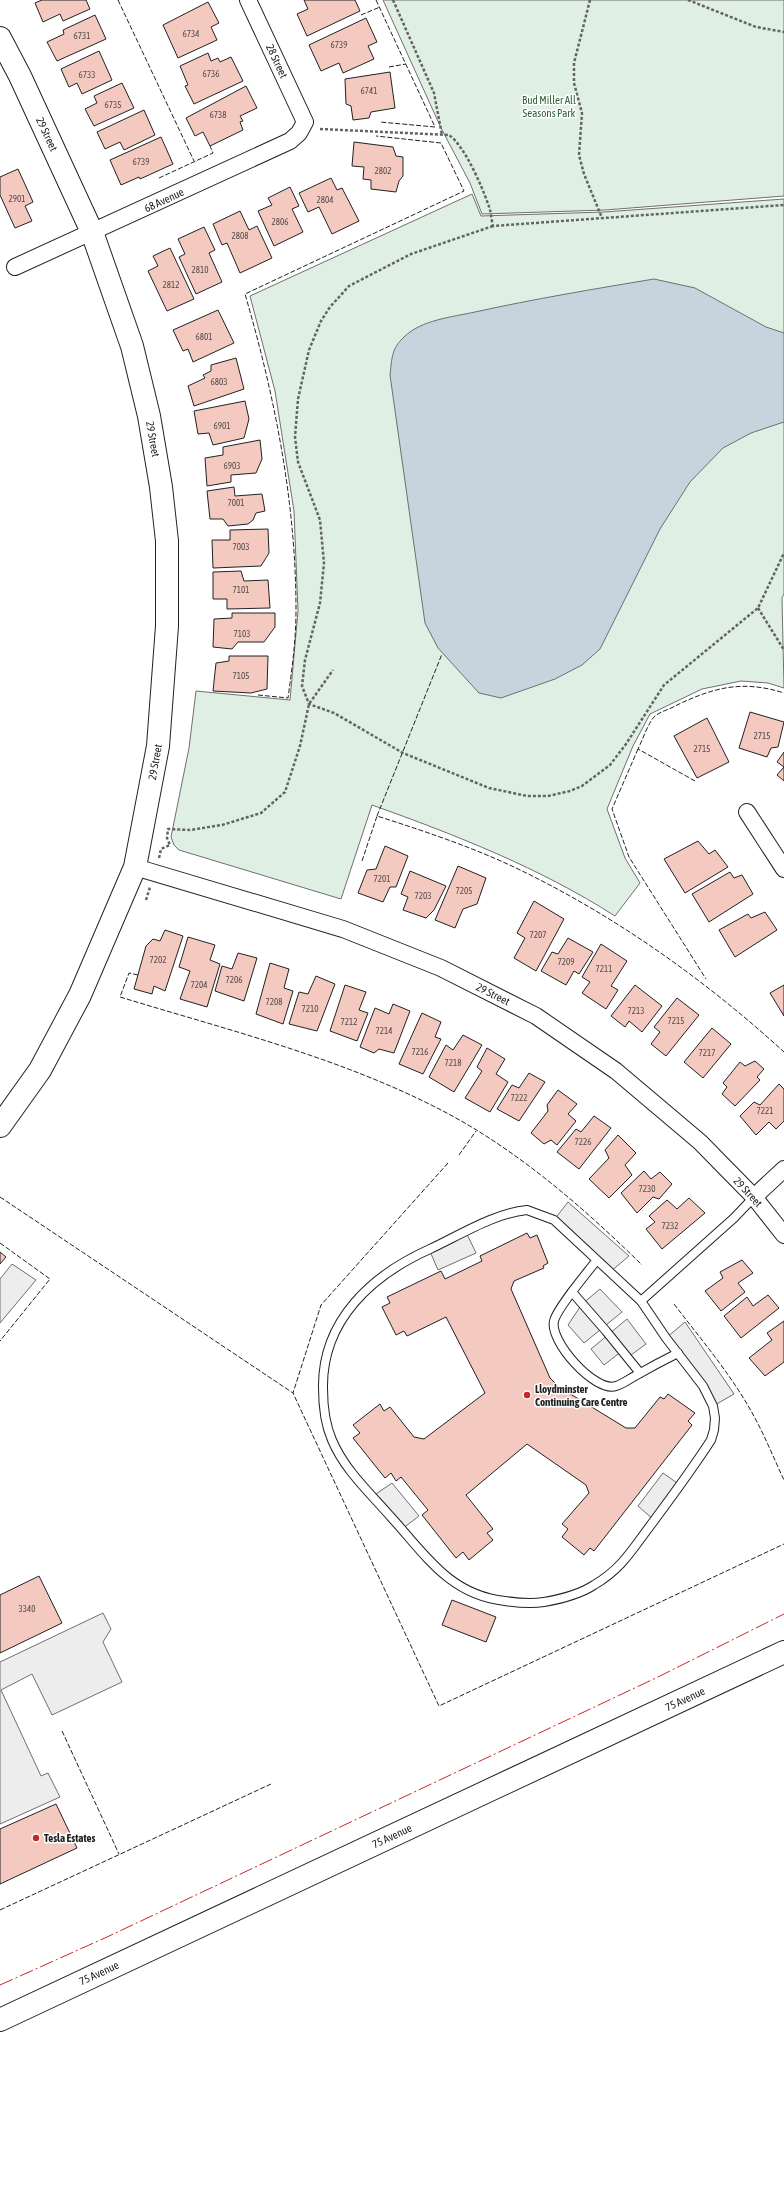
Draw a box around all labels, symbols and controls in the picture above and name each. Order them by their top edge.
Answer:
house number: 6734 [183,29,199,39]
house number: 6731 [74,31,90,41]
house number: 6739 [331,40,347,50]
street label: 28 Street [264,42,290,80]
house number: 6736 [203,69,219,79]
house number: 6733 [79,70,95,80]
house number: 6741 [361,86,377,96]
park label: Bud Miller All Seasons Park [522,94,576,119]
house number: 6735 [105,100,121,110]
house number: 6738 [210,110,226,120]
street label: 29 Street [34,115,60,153]
house number: 6739 [133,157,149,167]
house number: 2802 [375,166,391,176]
street label: 68 Avenue [142,186,186,214]
house number: 2901 [9,194,25,204]
house number: 2804 [317,195,333,205]
house number: 2806 [272,217,288,227]
house number: 2808 [232,231,248,241]
house number: 2810 [192,265,208,275]
house number: 2812 [163,280,179,290]
house number: 6801 [196,332,212,342]
house number: 6803 [211,377,227,387]
street label: 29 Street [144,420,162,458]
house number: 6901 [214,421,230,431]
house number: 6903 [224,461,240,471]
house number: 7001 [228,498,244,508]
house number: 7003 [233,542,249,552]
house number: 7101 [233,585,249,595]
house number: 7103 [234,629,250,639]
house number: 7105 [233,671,249,681]
house number: 2715 [754,731,770,741]
street label: 29 Street [146,743,164,781]
house number: 2715 [694,744,710,754]
house number: 7201 [374,874,390,884]
house number: 7205 [456,886,472,896]
house number: 7203 [415,891,431,901]
house number: 7207 [530,930,546,940]
house number: 7202 [150,955,166,965]
house number: 7209 [558,957,574,967]
house number: 7211 [596,964,612,974]
house number: 7206 [226,975,242,985]
house number: 7204 [191,980,207,990]
street label: 29 Street [474,980,512,1008]
house number: 7208 [266,997,282,1007]
house number: 7210 [302,1004,318,1014]
house number: 7213 [628,1006,644,1016]
house number: 7215 [668,1016,684,1026]
house number: 7212 [341,1017,357,1027]
house number: 7214 [376,1026,392,1036]
house number: 7216 [412,1047,428,1057]
house number: 7217 [699,1048,715,1058]
house number: 7218 [445,1058,461,1068]
house number: 7222 [511,1093,527,1103]
house number: 7221 [757,1106,773,1116]
house number: 7226 [575,1137,591,1147]
street label: 29 Street [731,1175,765,1209]
house number: 7230 [639,1184,655,1194]
house number: 7232 [662,1221,678,1231]
place label: Lloydminster Continuing Care Centre [535,1383,627,1408]
marker: Lloydminster Continuing Care Centre [522,1390,532,1400]
house number: 3340 [19,1604,35,1614]
street label: 75 Avenue [663,1685,707,1713]
street label: 75 Avenue [370,1822,414,1850]
place label: Tesla Estates [44,1832,95,1844]
marker: Tesla Estates [31,1833,41,1843]
street label: 75 Avenue [77,1959,121,1987]

